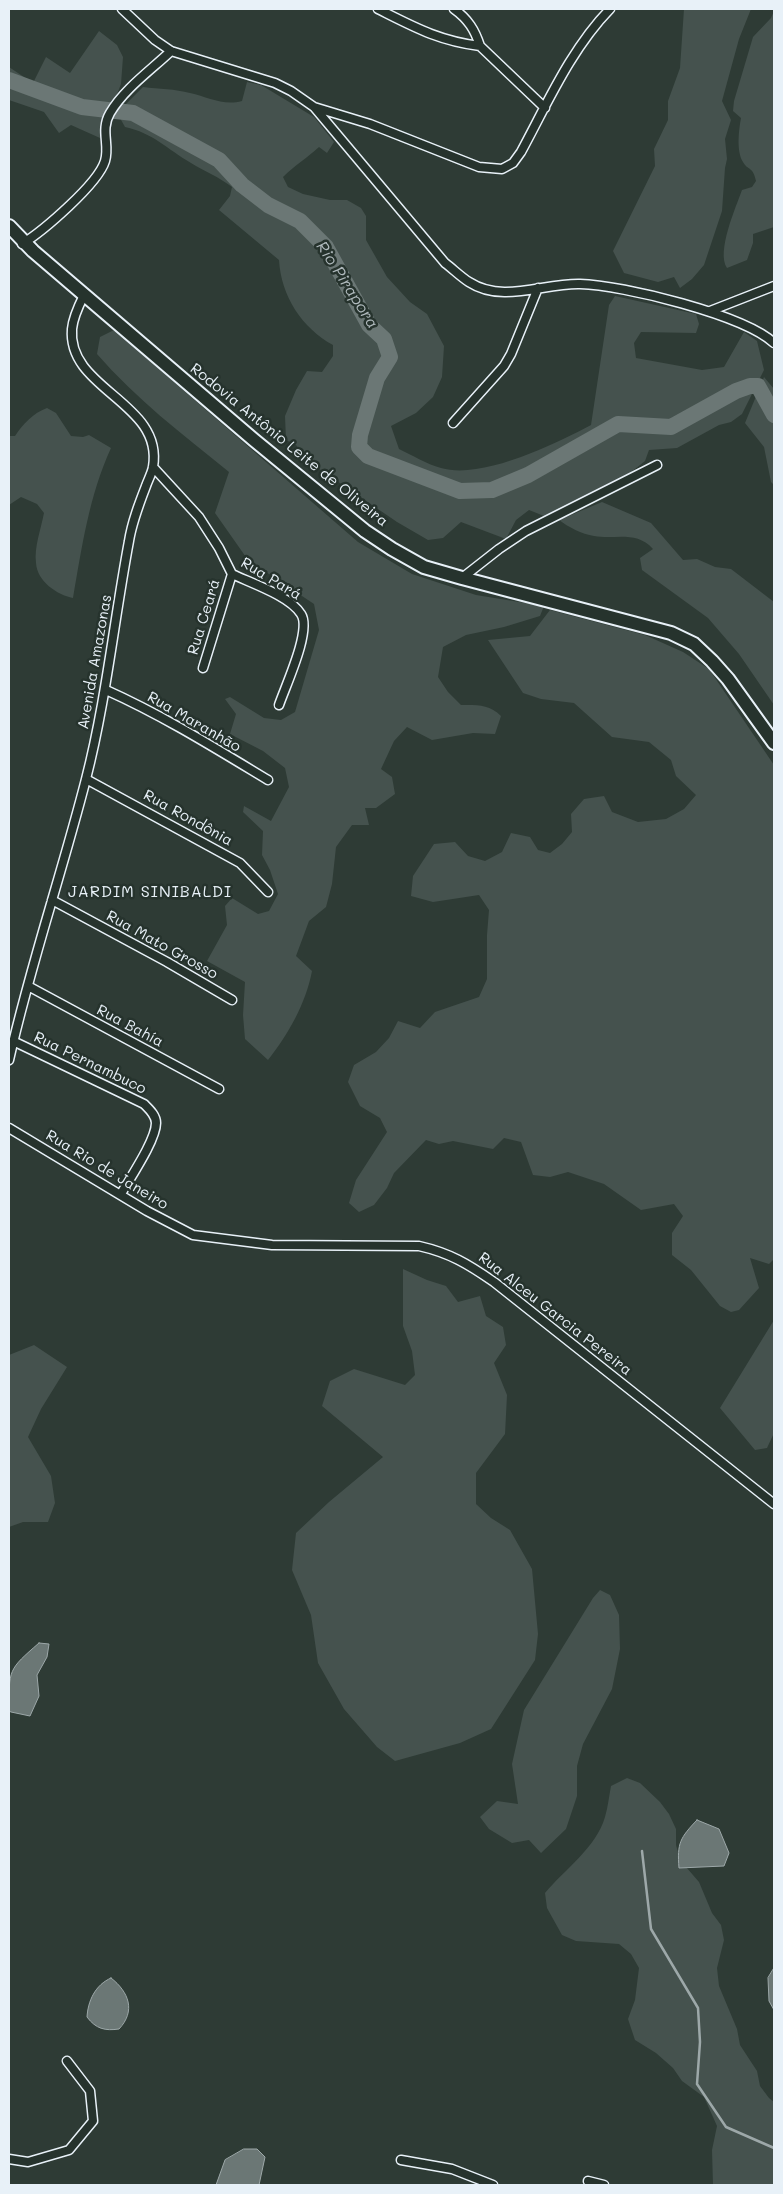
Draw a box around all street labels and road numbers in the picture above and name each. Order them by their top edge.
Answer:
street label: Rodovia Antônio Leite de Oliveira [186,360,392,530]
street label: Rua Pará [237,554,305,604]
street label: Rua Ceará [184,577,224,657]
street label: Avenida Amazonas [74,593,116,731]
street label: Rua Maranhão [144,688,244,756]
street label: Rua Rondônia [140,786,236,850]
street label: Rua Mato Grosso [103,907,221,983]
street label: Rua Bahía [93,1001,167,1051]
street label: Rua Pernambuco [31,1028,149,1098]
street label: Rua Rio de Janeiro [43,1126,171,1214]
street label: Rua Alceu Garcia Pereira [475,1249,635,1379]

